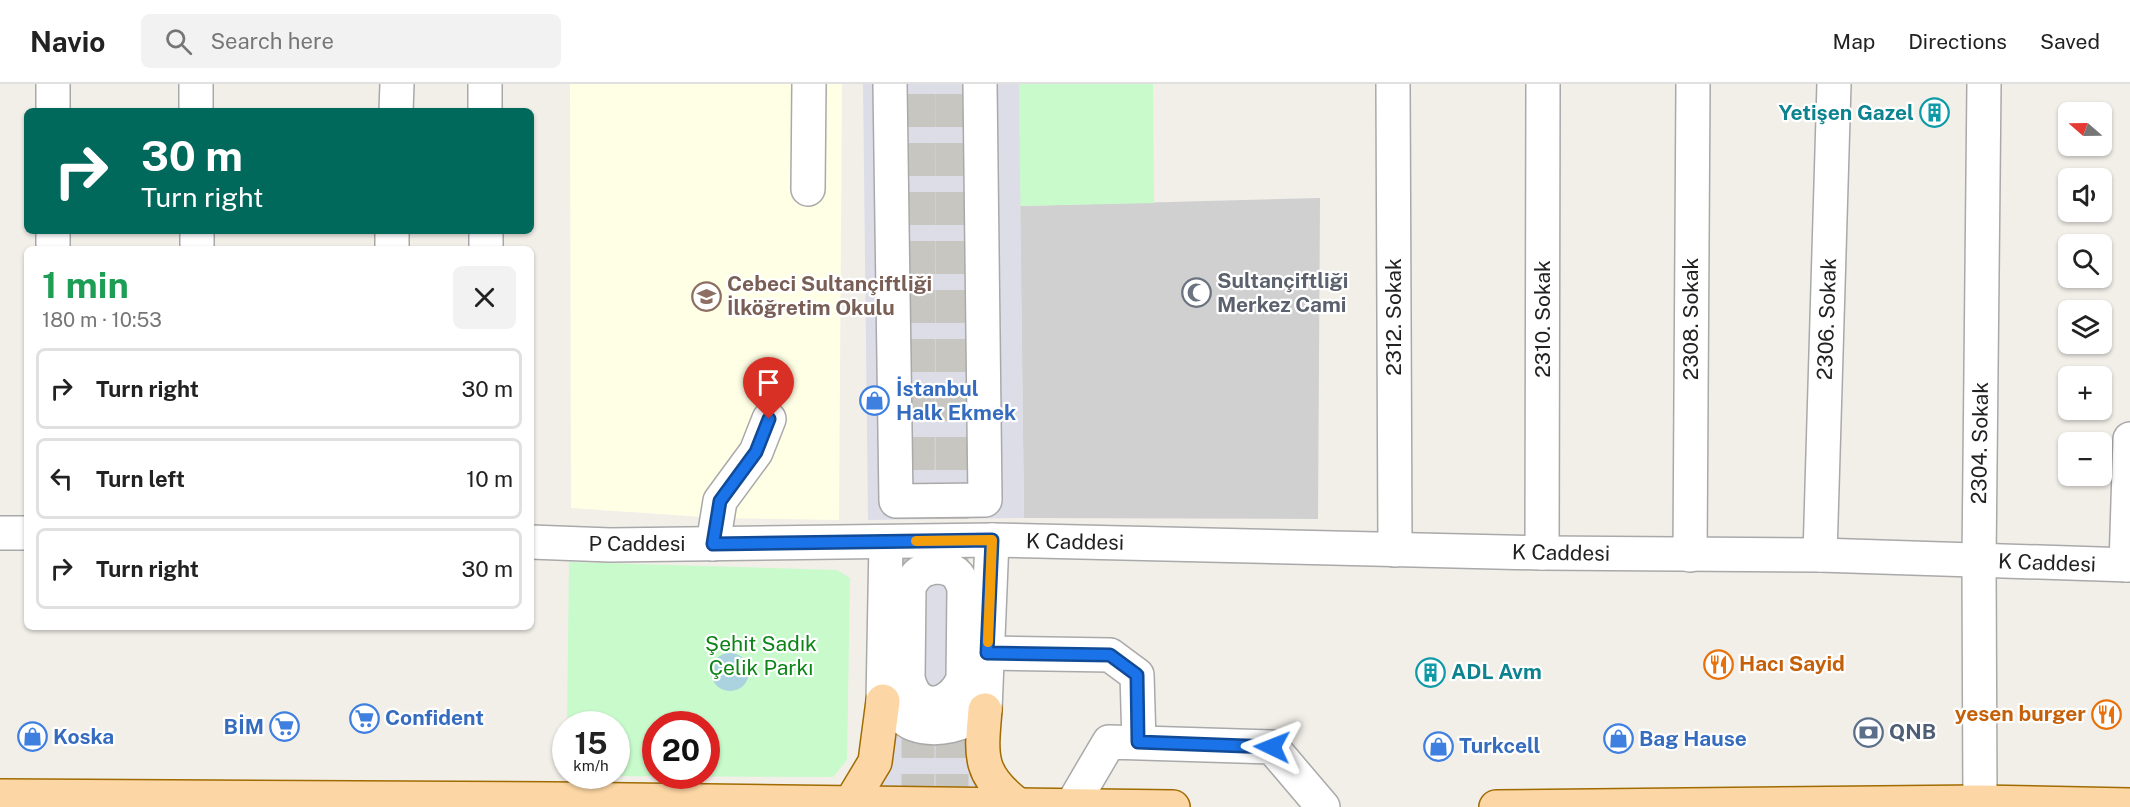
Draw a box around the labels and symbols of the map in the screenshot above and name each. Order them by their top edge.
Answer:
building icon: Yetişen Gazel [1919,97,1951,129]
place label: Yetişen Gazel [1778,100,1914,125]
north arrow [2058,102,2112,156]
street label: 2306. Sokak [1812,257,1841,380]
street label: 2312. Sokak [1381,258,1406,376]
street label: 2308. Sokak [1678,258,1703,380]
street label: 2310. Sokak [1530,260,1555,378]
place label: Sultançiftliği Merkez Cami [1217,268,1348,317]
place label: Cebeci Sultançiftliği İlköğretim Okulu [727,271,932,320]
mosque icon: Sultançiftliği Merkez Cami [1180,277,1212,309]
school or university icon: Cebeci Sultançiftliği İlköğretim Okulu [690,280,722,312]
pin [743,357,794,419]
place label: İstanbul Halk Ekmek [896,376,1016,425]
street label: 2304. Sokak [1966,381,1993,504]
shop icon: İstanbul Halk Ekmek [859,385,891,417]
street label: K Caddesi [1026,528,1124,555]
street label: P Caddesi [588,531,686,556]
street label: K Caddesi [1512,539,1610,566]
street label: K Caddesi [1998,548,2096,577]
park label: Şehit Sadık Çelik Parkı [705,631,817,680]
restaurant icon: Hacı Sayid [1702,648,1734,680]
place label: Hacı Sayid [1739,651,1845,676]
building icon: ADL Avm [1414,656,1446,688]
place label: ADL Avm [1451,659,1542,684]
restaurant icon: yesen burger [2091,698,2123,730]
place label: yesen burger [1955,701,2086,726]
supermarket icon: Confident [348,702,380,734]
place label: Confident [385,705,484,730]
supermarket icon: BİM [269,711,301,743]
speed limit sign: 20 [642,711,720,789]
place label: BİM [224,714,264,739]
position arrow [1240,715,1304,779]
bank icon: QNB [1852,716,1884,748]
place label: QNB [1889,719,1936,744]
shop icon: Koska [16,721,48,753]
shop icon: Bag Hause [1602,723,1634,755]
place label: Koska [53,724,114,749]
place label: Bag Hause [1639,726,1747,751]
shop icon: Turkcell [1422,730,1454,762]
place label: Turkcell [1459,733,1541,758]

